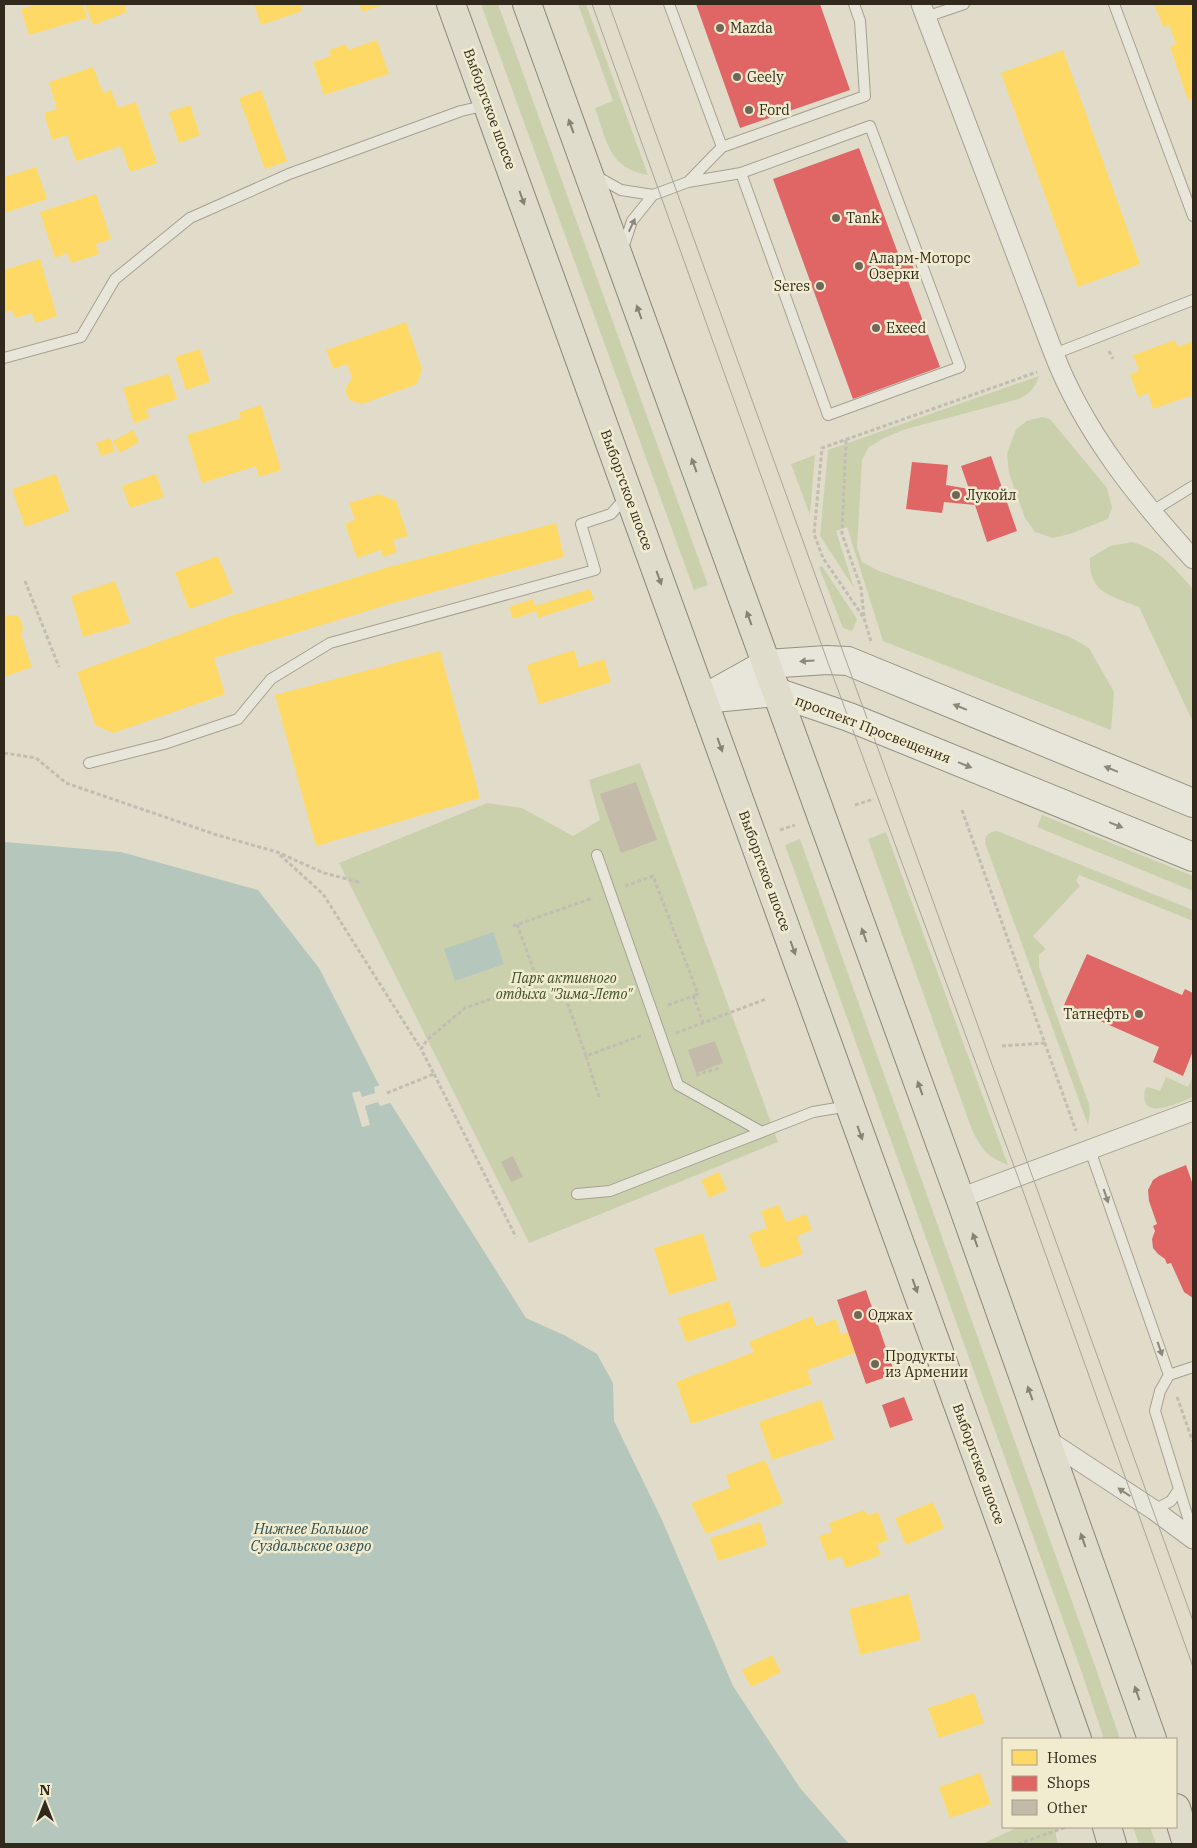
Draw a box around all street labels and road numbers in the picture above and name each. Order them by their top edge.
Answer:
street label: Выборгское шоссе [460,46,520,172]
street label: Выборгское шоссе [597,427,657,553]
street label: проспект Просвещения [793,691,953,767]
street label: Выборгское шоссе [735,808,795,934]
street label: Выборгское шоссе [949,1401,1009,1527]

